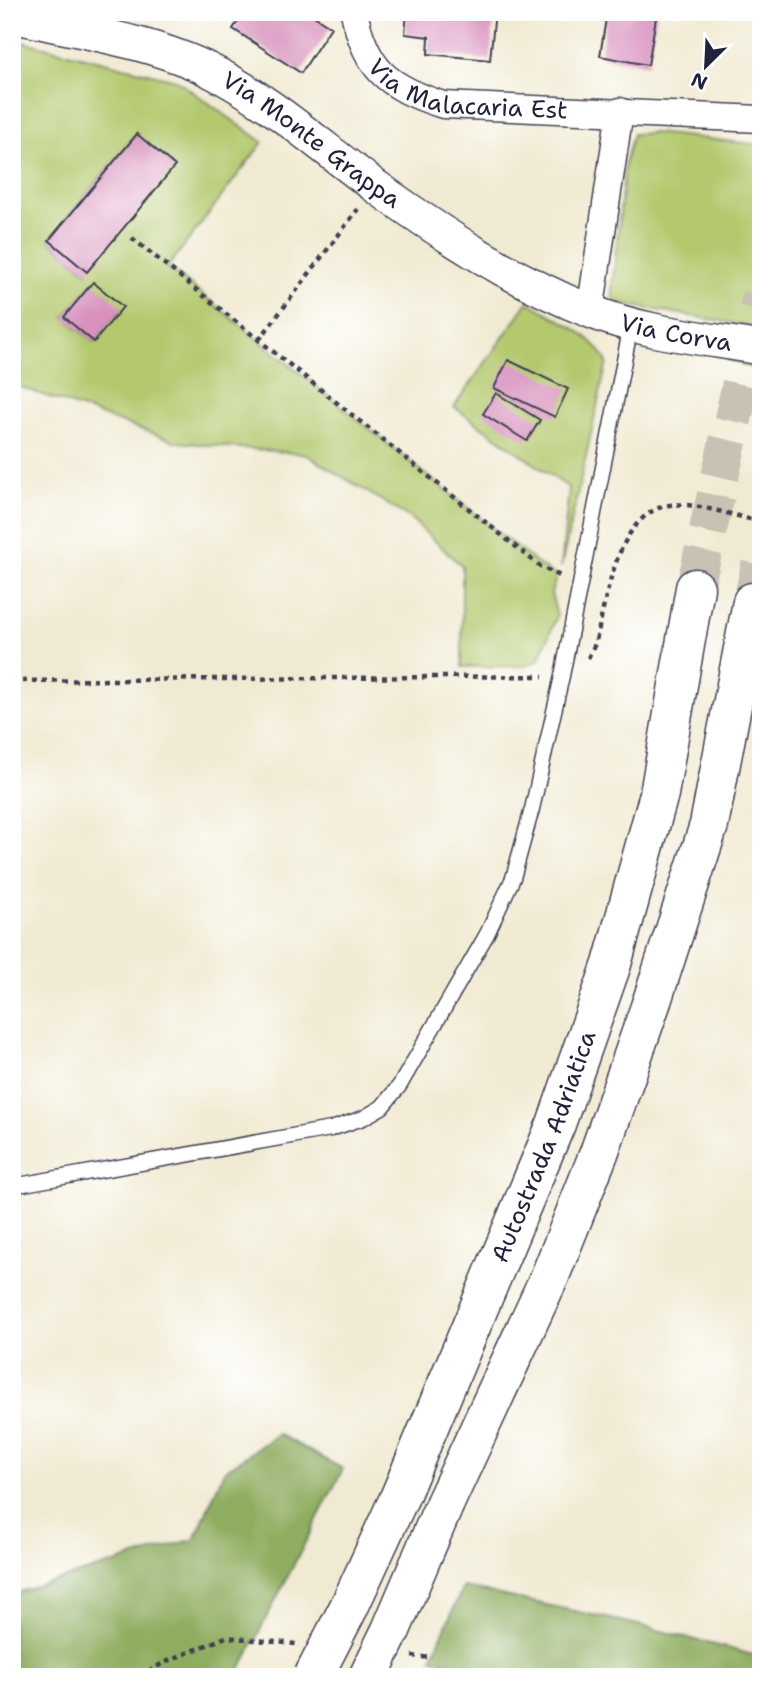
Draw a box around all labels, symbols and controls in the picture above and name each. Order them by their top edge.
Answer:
north arrow [672,32,742,102]
street label: Via Malacaria Est [360,52,568,126]
street label: Via Monte Grappa [216,64,407,215]
text: N [687,67,711,96]
street label: Via Corva [617,306,734,359]
street label: Autostrada Adriatica [484,1026,603,1267]

